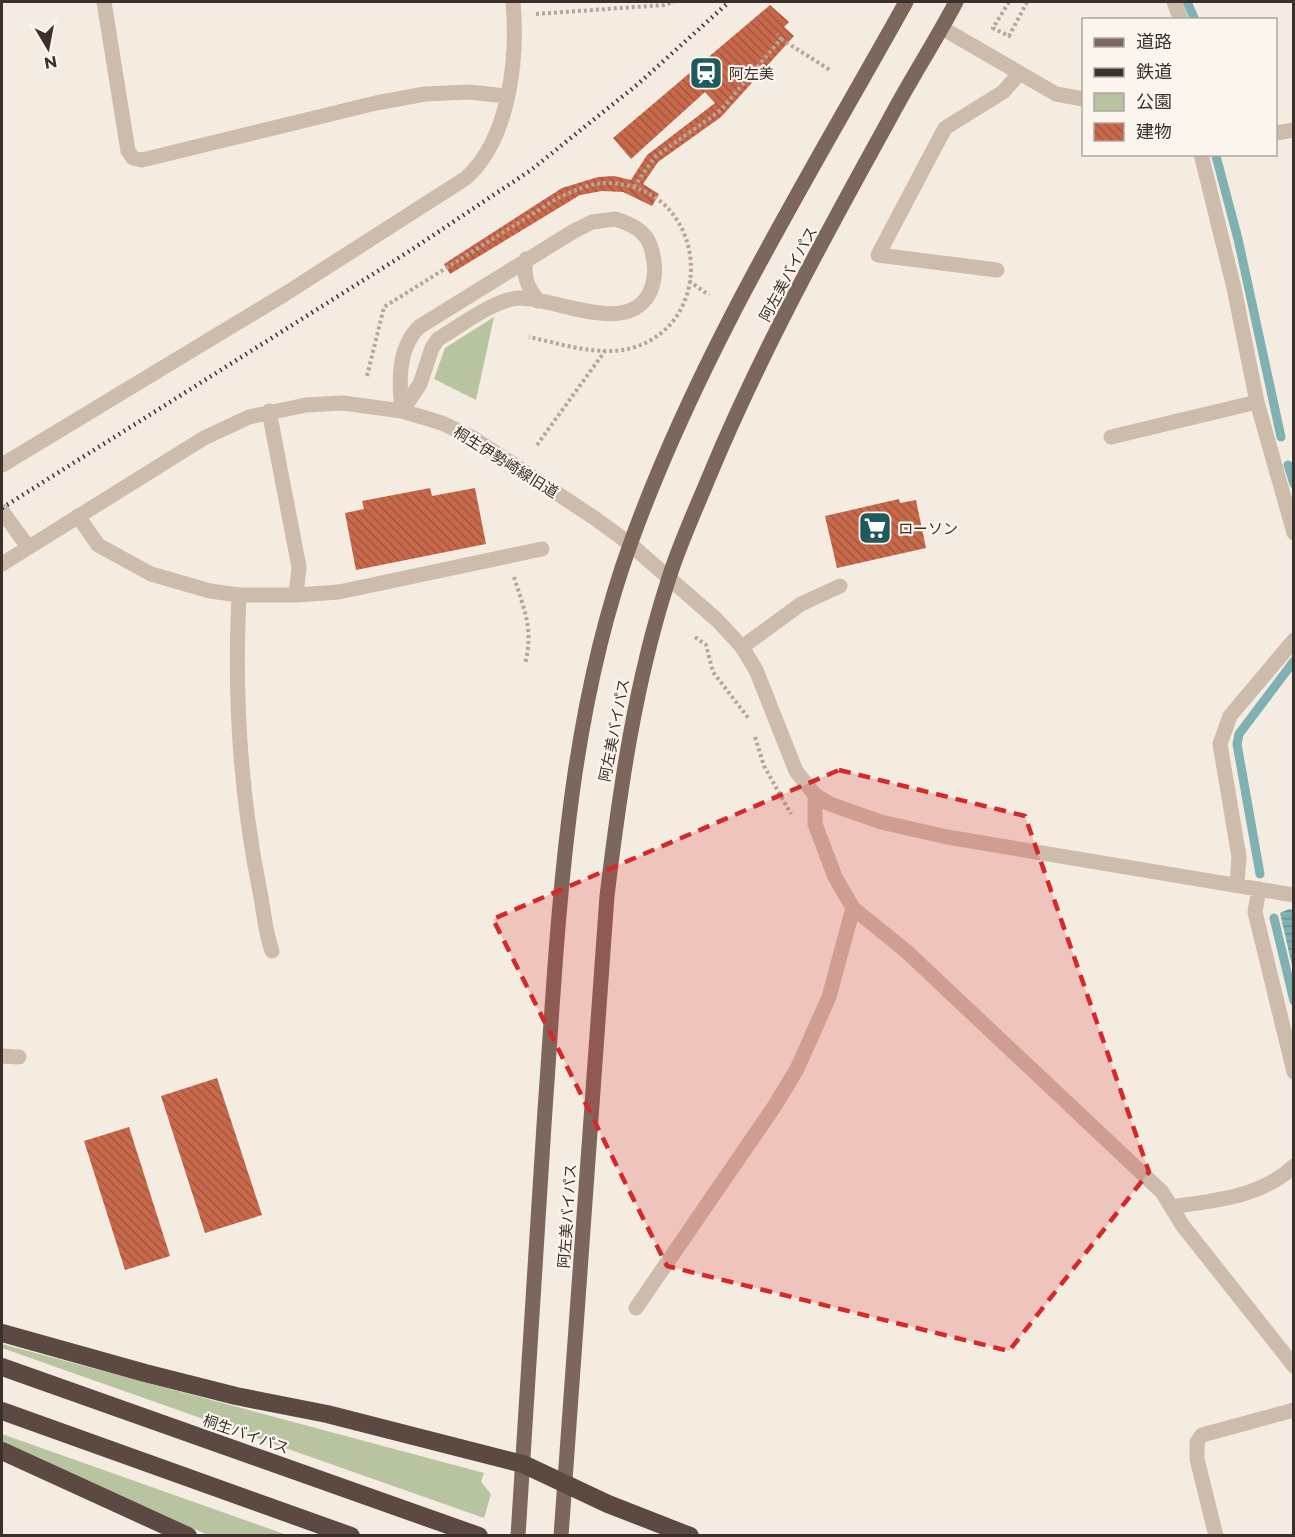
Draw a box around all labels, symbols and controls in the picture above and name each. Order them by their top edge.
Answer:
north arrow [18,18,78,78]
legend [1082,18,1277,156]
text: 道路 [1136,31,1172,53]
text: N [42,52,59,73]
station icon: 阿左美 [688,55,724,91]
text: 鉄道 [1136,61,1172,83]
place label: 阿左美 [729,64,774,83]
text: 公園 [1136,91,1172,113]
text: 建物 [1136,121,1172,143]
street label: 阿左美バイパス [755,223,821,325]
street label: 桐生伊勢崎線旧道 [450,422,562,502]
supermarket icon: ローソン [857,510,893,546]
place label: ローソン [898,519,958,538]
street label: 阿左美バイパス [595,677,633,783]
street label: 阿左美バイパス [554,1163,580,1269]
street label: 桐生バイパス [200,1410,292,1458]

